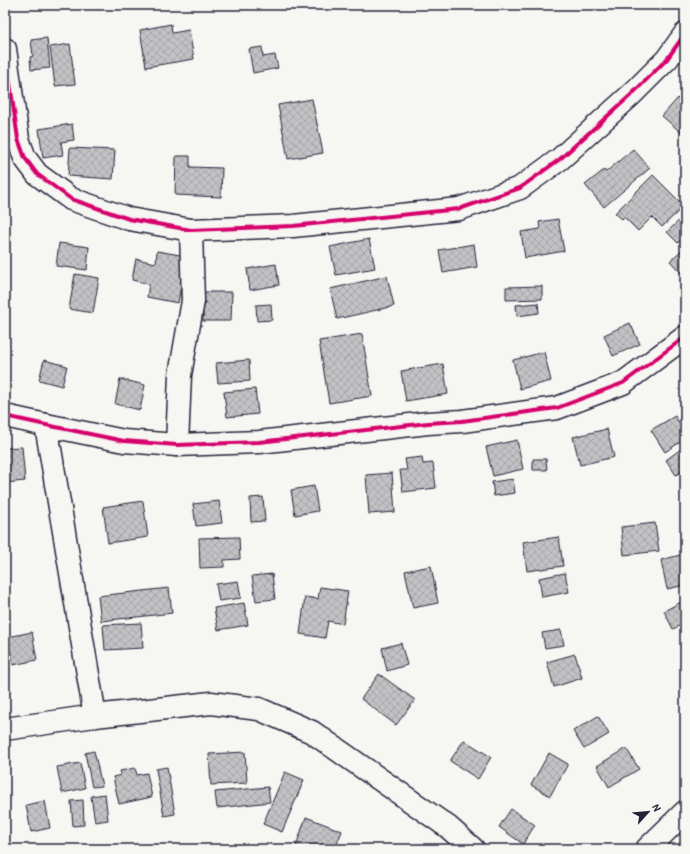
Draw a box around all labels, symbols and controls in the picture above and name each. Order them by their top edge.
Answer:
north arrow [628,792,668,832]
text: N [649,802,665,813]

